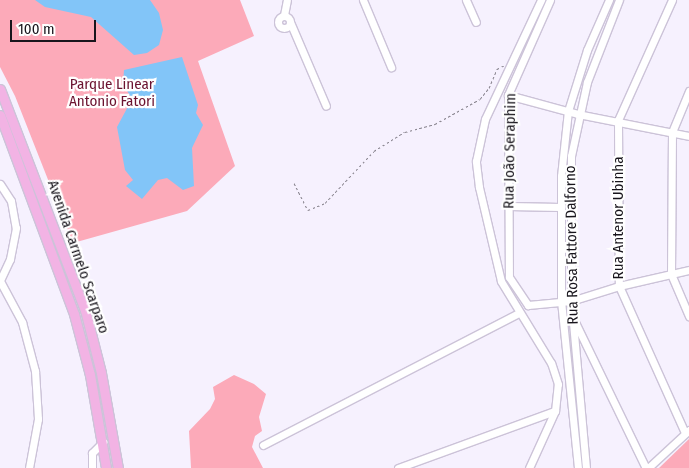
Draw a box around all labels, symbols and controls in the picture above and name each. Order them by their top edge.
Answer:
scale bar [12,10,99,42]
text: 100 m [18,20,55,38]
park label: Parque Linear Antonio Fatori [69,75,155,110]
street label: Rua João Seraphim [500,93,520,209]
street label: Rua Antenor Ubinha [610,156,628,280]
street label: Rua Rosa Fattore Dalforno [562,165,582,325]
street label: Avenida Carmelo Scarparo [43,178,113,336]

